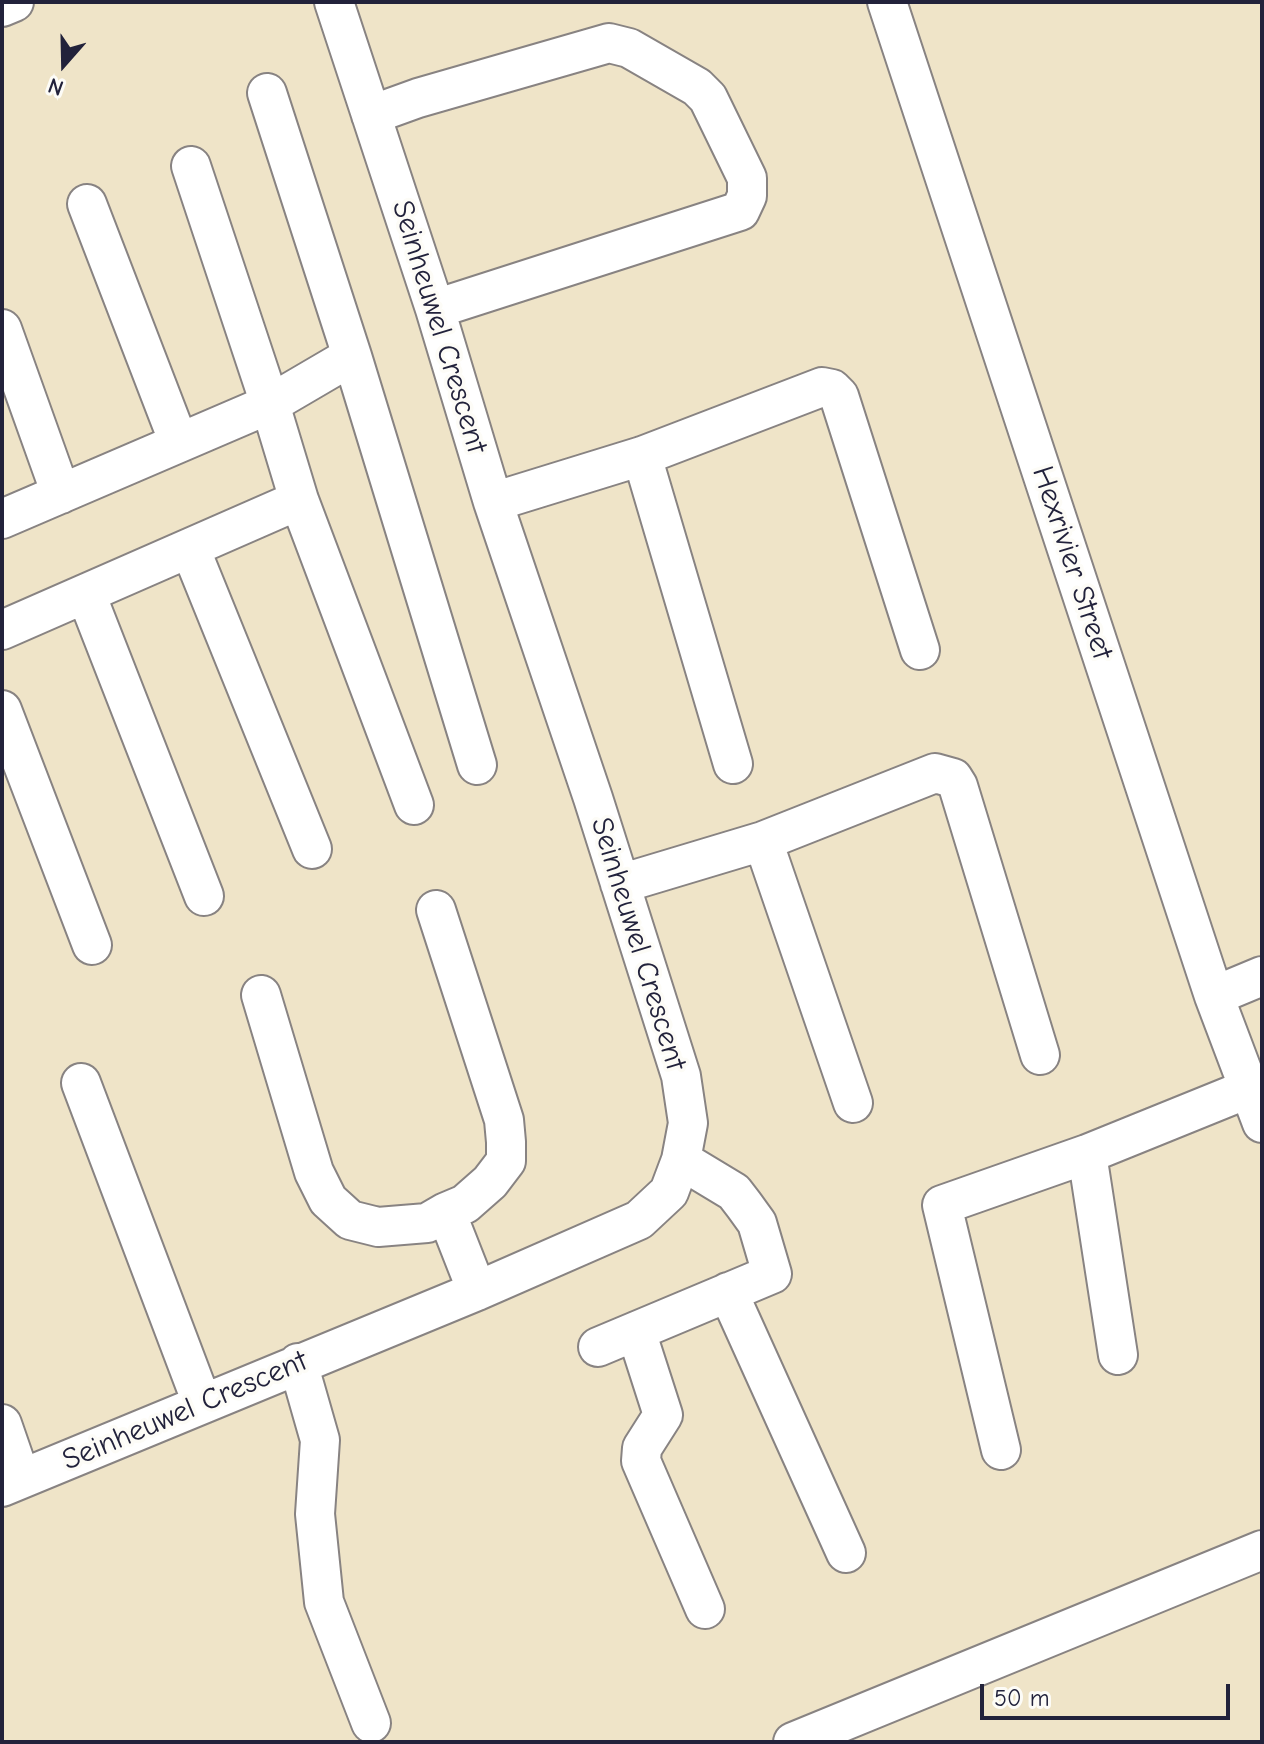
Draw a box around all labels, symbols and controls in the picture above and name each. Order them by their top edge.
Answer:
north arrow [24,24,104,104]
text: N [45,72,67,101]
street label: Seinheuwel Crescent [383,196,495,458]
street label: Hexrivier Street [1024,462,1120,664]
street label: Seinheuwel Crescent [582,813,694,1075]
street label: Seinheuwel Crescent [57,1343,313,1479]
scale bar [984,1668,1234,1718]
text: 50 m [994,1684,1050,1712]

